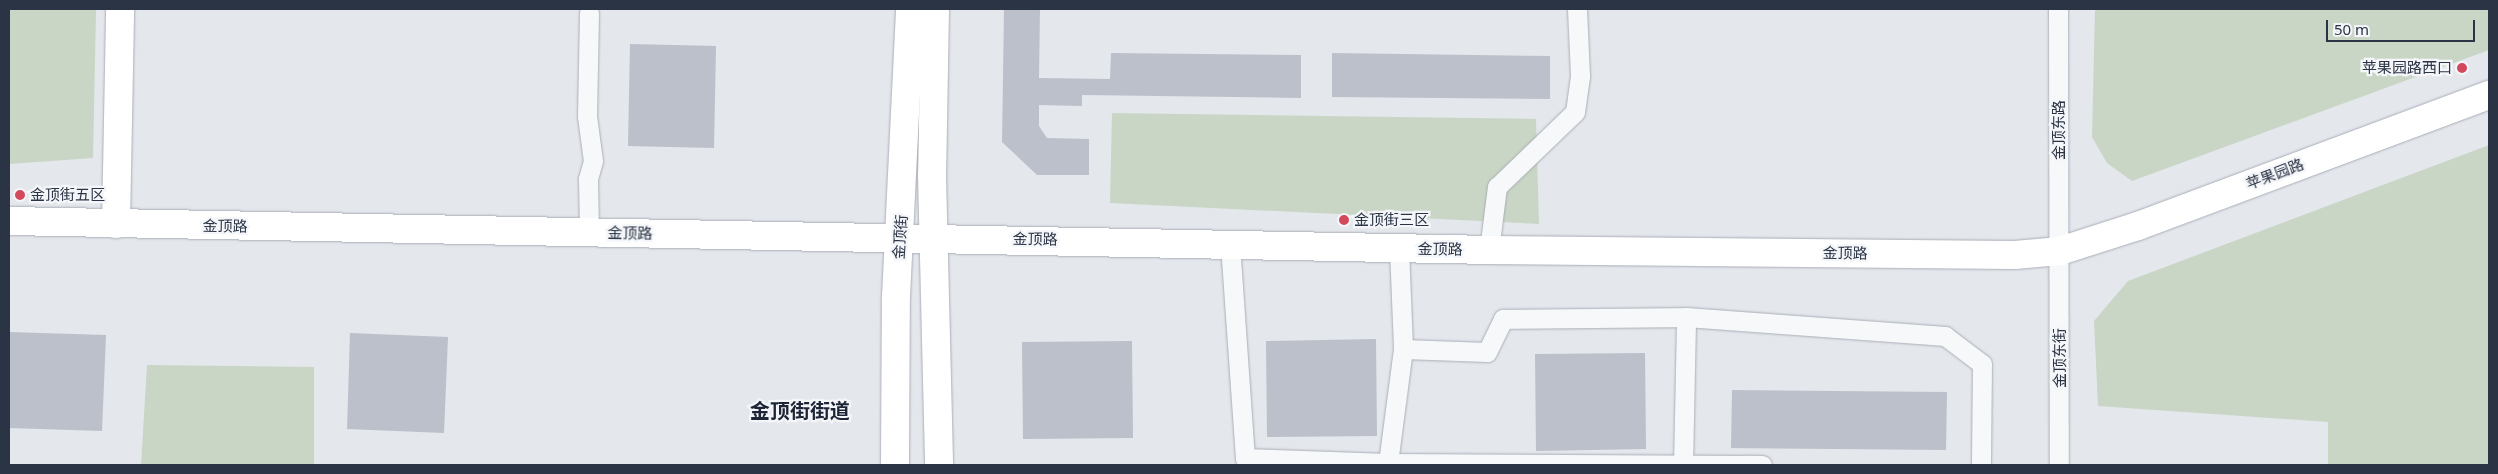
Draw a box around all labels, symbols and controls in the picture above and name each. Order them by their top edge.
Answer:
scale bar [2328,10,2477,42]
text: 50 m [2334,19,2369,39]
place label: 苹果园路西口 [2362,59,2452,77]
marker: 苹果园路西口 [2456,62,2468,74]
street label: 金顶东路 [2050,100,2068,160]
street label: 苹果园路 [2244,155,2306,193]
place label: 金顶街五区 [30,186,105,204]
marker: 金顶街五区 [14,189,26,201]
place label: 金顶街三区 [1354,211,1429,229]
street label: 金顶街 [889,214,911,260]
marker: 金顶街三区 [1338,214,1350,226]
street label: 金顶路 [202,217,248,235]
street label: 金顶路 [607,224,653,242]
street label: 金顶路 [1012,230,1058,248]
street label: 金顶路 [1417,240,1463,258]
street label: 金顶路 [1822,244,1868,262]
street label: 金顶东街 [2051,328,2069,388]
district label: 金顶街街道 [750,398,850,422]

